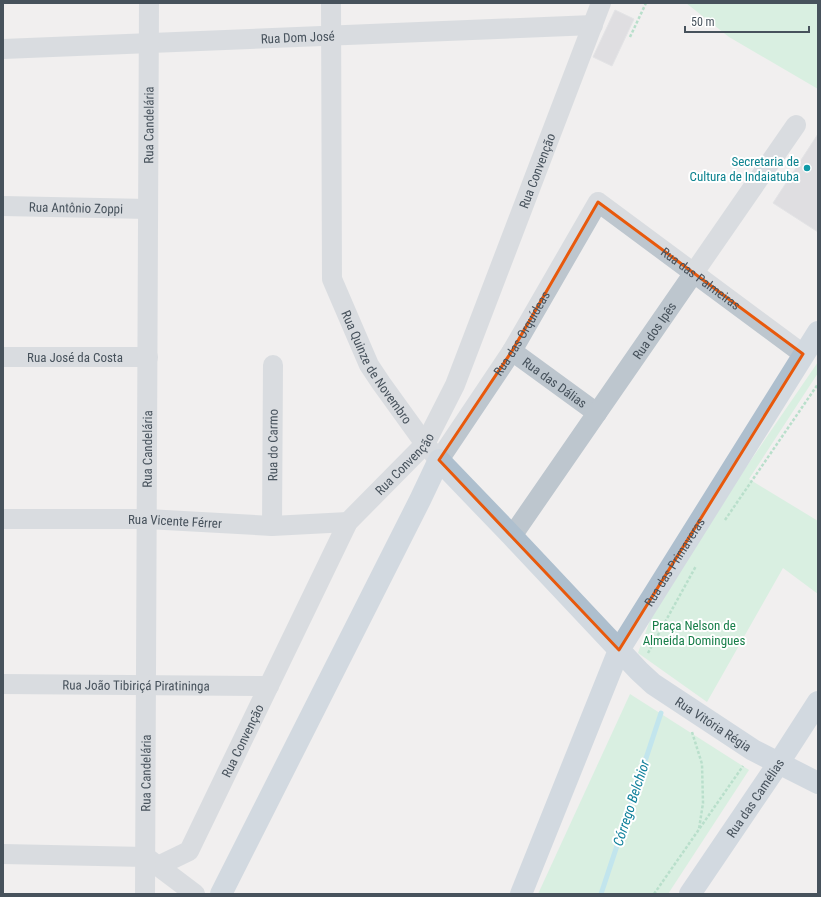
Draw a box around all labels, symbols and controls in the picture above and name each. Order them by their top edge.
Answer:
scale bar [685,8,809,34]
text: 50 m [691,15,715,29]
street label: Rua Dom José [260,29,335,47]
street label: Rua Candelária [141,86,157,164]
street label: Rua Convenção [516,131,559,211]
place label: Secretaria de Cultura de Indaiatuba [690,154,799,184]
marker: Secretaria de Cultura de Indaiatuba [802,163,812,173]
street label: Rua Antônio Zoppi [29,200,123,216]
street label: Rua das Palmeiras [658,244,743,313]
street label: Rua das Orquídeas [491,288,553,379]
street label: Rua dos Ipês [630,299,680,362]
street label: Rua Quinze de Novembro [338,308,415,427]
street label: Rua José da Costa [27,350,123,365]
street label: Rua das Dálias [519,354,590,411]
street label: Rua do Carmo [265,409,281,481]
street label: Rua Candelária [140,410,155,488]
street label: Rua Convenção [372,431,437,498]
street label: Rua Vicente Férrer [128,512,222,531]
street label: Rua das Primaveras [641,515,708,609]
park label: Praça Nelson de Almeida Domingues [643,618,745,648]
street label: Rua João Tibiriçá Piratininga [62,677,210,694]
street label: Rua Vitória Régia [672,694,754,755]
street label: Rua Convenção [219,702,267,780]
street label: Rua Candelária [138,734,154,812]
street label: Rua das Camélias [724,756,787,840]
water label: Córrego Belchior [610,757,653,848]

